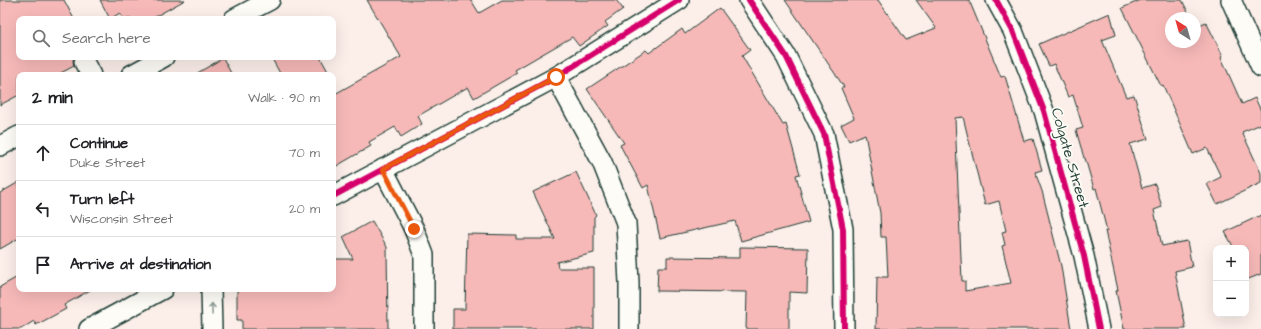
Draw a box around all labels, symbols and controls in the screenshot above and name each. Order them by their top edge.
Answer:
north arrow [1165,12,1201,48]
search box [16,16,336,60]
icon: search [30,27,52,49]
text: Search here [62,28,151,49]
route start [547,68,565,86]
text: 2 min [32,86,73,110]
text: Walk · 90 m [248,89,320,107]
street label: Colgate Street [1045,105,1094,211]
text: Continue [70,133,128,154]
icon: ahead [32,142,54,164]
text: 70 m [288,144,320,162]
text: Duke Street [70,154,145,172]
text: Turn left [70,189,134,210]
icon: left [32,198,54,220]
text: 20 m [289,200,320,218]
text: Wisconsin Street [70,210,173,228]
route end [405,220,423,238]
map controls [1213,245,1249,317]
button: + [1213,245,1249,281]
icon: arrive [32,254,54,276]
text: Arrive at destination [70,254,211,275]
button: − [1213,281,1249,317]
one-way arrow [208,303,216,316]

